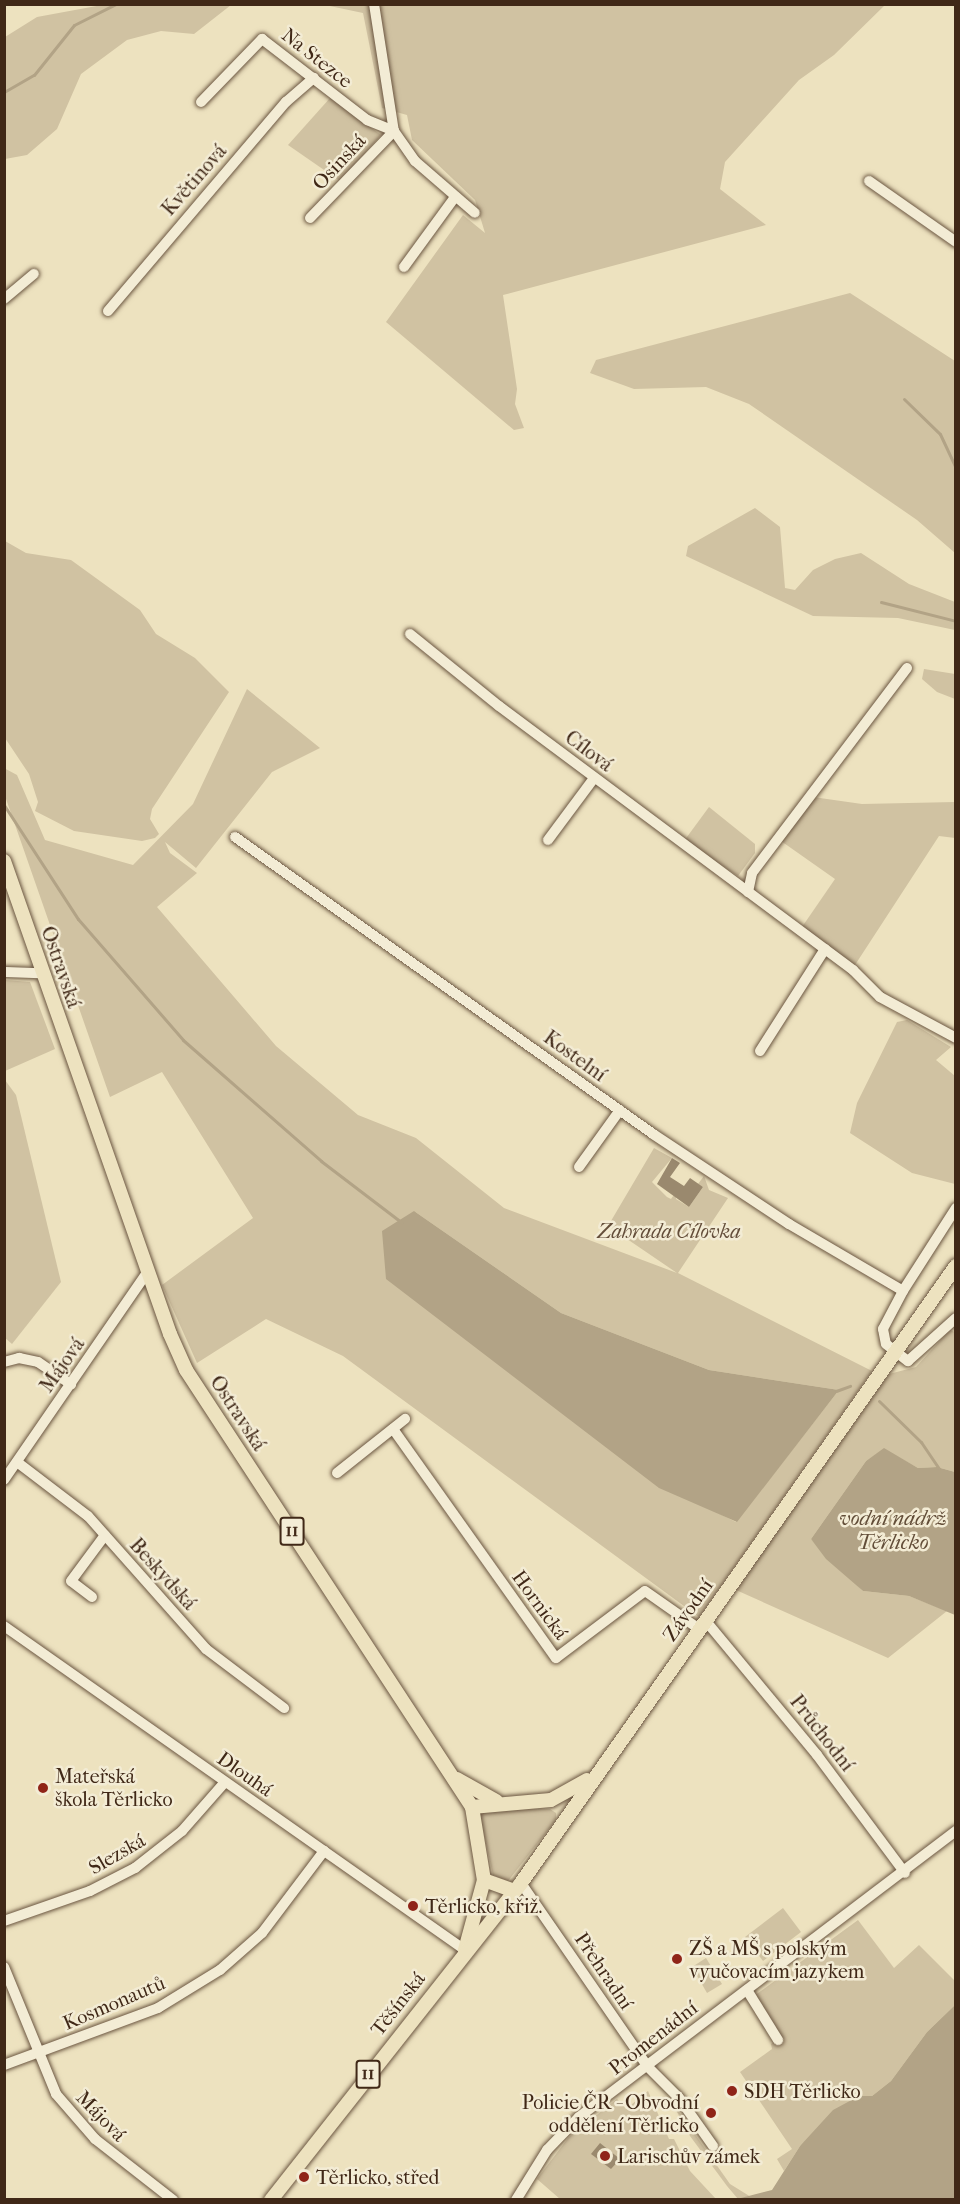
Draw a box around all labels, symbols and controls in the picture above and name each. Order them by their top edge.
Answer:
street label: Na Stezce [277,23,357,93]
street label: Osinská [307,129,371,195]
street label: Květinová [156,139,232,221]
street label: Cílová [560,725,618,777]
street label: Ostravská [36,923,86,1011]
street label: Kostelní [539,1025,611,1087]
park label: Zahrada Cílovka [597,1219,741,1243]
street label: Májová [35,1333,89,1397]
street label: Ostravská [205,1371,271,1455]
water label: vodní nádrž Těrlicko [839,1505,947,1555]
road number: 11 [278,1516,306,1546]
street label: Beskydská [125,1533,201,1615]
street label: Hornická [507,1566,573,1644]
street label: Závodní [658,1574,718,1646]
street label: Průchodní [785,1690,859,1776]
street label: Dlouhá [213,1746,277,1802]
place label: Mateřská škola Těrlicko [55,1764,173,1811]
marker: Mateřská škola Těrlicko [36,1781,50,1795]
street label: Slezská [84,1828,150,1880]
place label: Těrlicko, křiž. [425,1894,542,1918]
marker: Těrlicko, křiž. [406,1899,420,1913]
street label: Přehradní [570,1928,638,2014]
place label: ZŠ a MŠ s polským vyučovacím jazykem [689,1936,864,1983]
marker: ZŠ a MŠ s polským vyučovacím jazykem [670,1952,684,1966]
street label: Těšínská [366,1967,430,2041]
street label: Kosmonautů [59,1971,169,2035]
street label: Promenádní [604,1996,702,2080]
road number: 11 [354,2059,382,2089]
place label: SDH Těrlicko [744,2079,861,2103]
marker: SDH Těrlicko [725,2084,739,2098]
street label: Májová [71,2086,131,2146]
place label: Policie ČR - Obvodní oddělení Těrlicko [522,2090,699,2137]
marker: Policie ČR - Obvodní oddělení Těrlicko [704,2106,718,2120]
place label: Larischův zámek [617,2144,760,2168]
marker: Larischův zámek [598,2149,612,2163]
place label: Těrlicko, střed [316,2165,439,2189]
marker: Těrlicko, střed [297,2170,311,2184]

